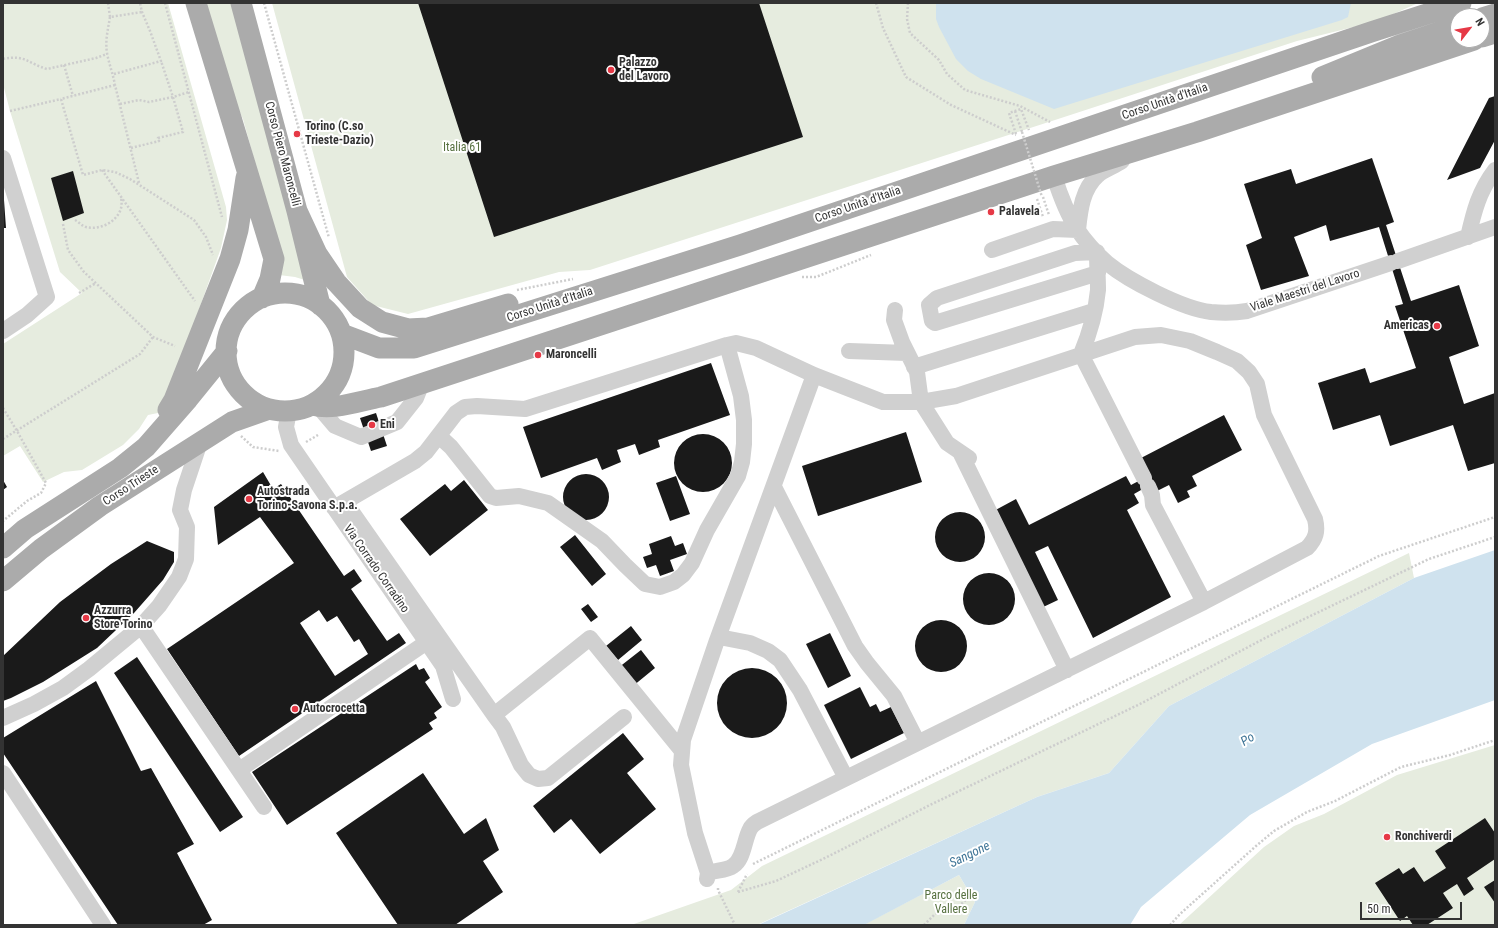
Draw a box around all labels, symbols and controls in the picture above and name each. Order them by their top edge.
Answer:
north arrow [1450,8,1490,48]
text: N [1473,16,1487,28]
place label: Palazzo del Lavoro [619,56,669,84]
marker: Palazzo del Lavoro [606,65,616,75]
street label: Corso Unità d'Italia [1120,81,1210,123]
street label: Corso Piero Maroncelli [261,100,303,208]
place label: Torino (C.so Trieste-Dazio) [305,120,374,148]
marker: Torino (C.so Trieste-Dazio) [292,129,302,139]
park label: Italia 61 [443,141,481,155]
street label: Corso Unità d'Italia [813,184,903,226]
place label: Palavela [999,205,1040,219]
marker: Palavela [986,207,996,217]
street label: Viale Maestri del Lavoro [1249,267,1361,315]
street label: Corso Unità d'Italia [505,284,595,326]
place label: Americas [1384,319,1429,333]
marker: Americas [1432,321,1442,331]
place label: Maroncelli [546,348,597,362]
marker: Maroncelli [533,350,543,360]
place label: Eni [380,418,395,432]
marker: Eni [367,420,377,430]
street label: Corso Trieste [101,463,161,509]
place label: Autostrada Torino-Savona S.p.a. [257,485,358,513]
marker: Autostrada Torino-Savona S.p.a. [244,494,254,504]
street label: Via Corrado Corradino [340,522,412,616]
place label: Azzurra Store Torino [94,604,152,632]
marker: Azzurra Store Torino [81,613,91,623]
place label: Autocrocetta [303,702,365,716]
marker: Autocrocetta [290,704,300,714]
water label: Po [1238,730,1258,750]
place label: Ronchiverdi [1395,830,1452,844]
marker: Ronchiverdi [1382,832,1392,842]
water label: Sangone [947,839,993,871]
park label: Parco delle Vallere [925,889,977,917]
scale bar [1362,894,1464,920]
text: 50 m [1367,902,1391,916]

